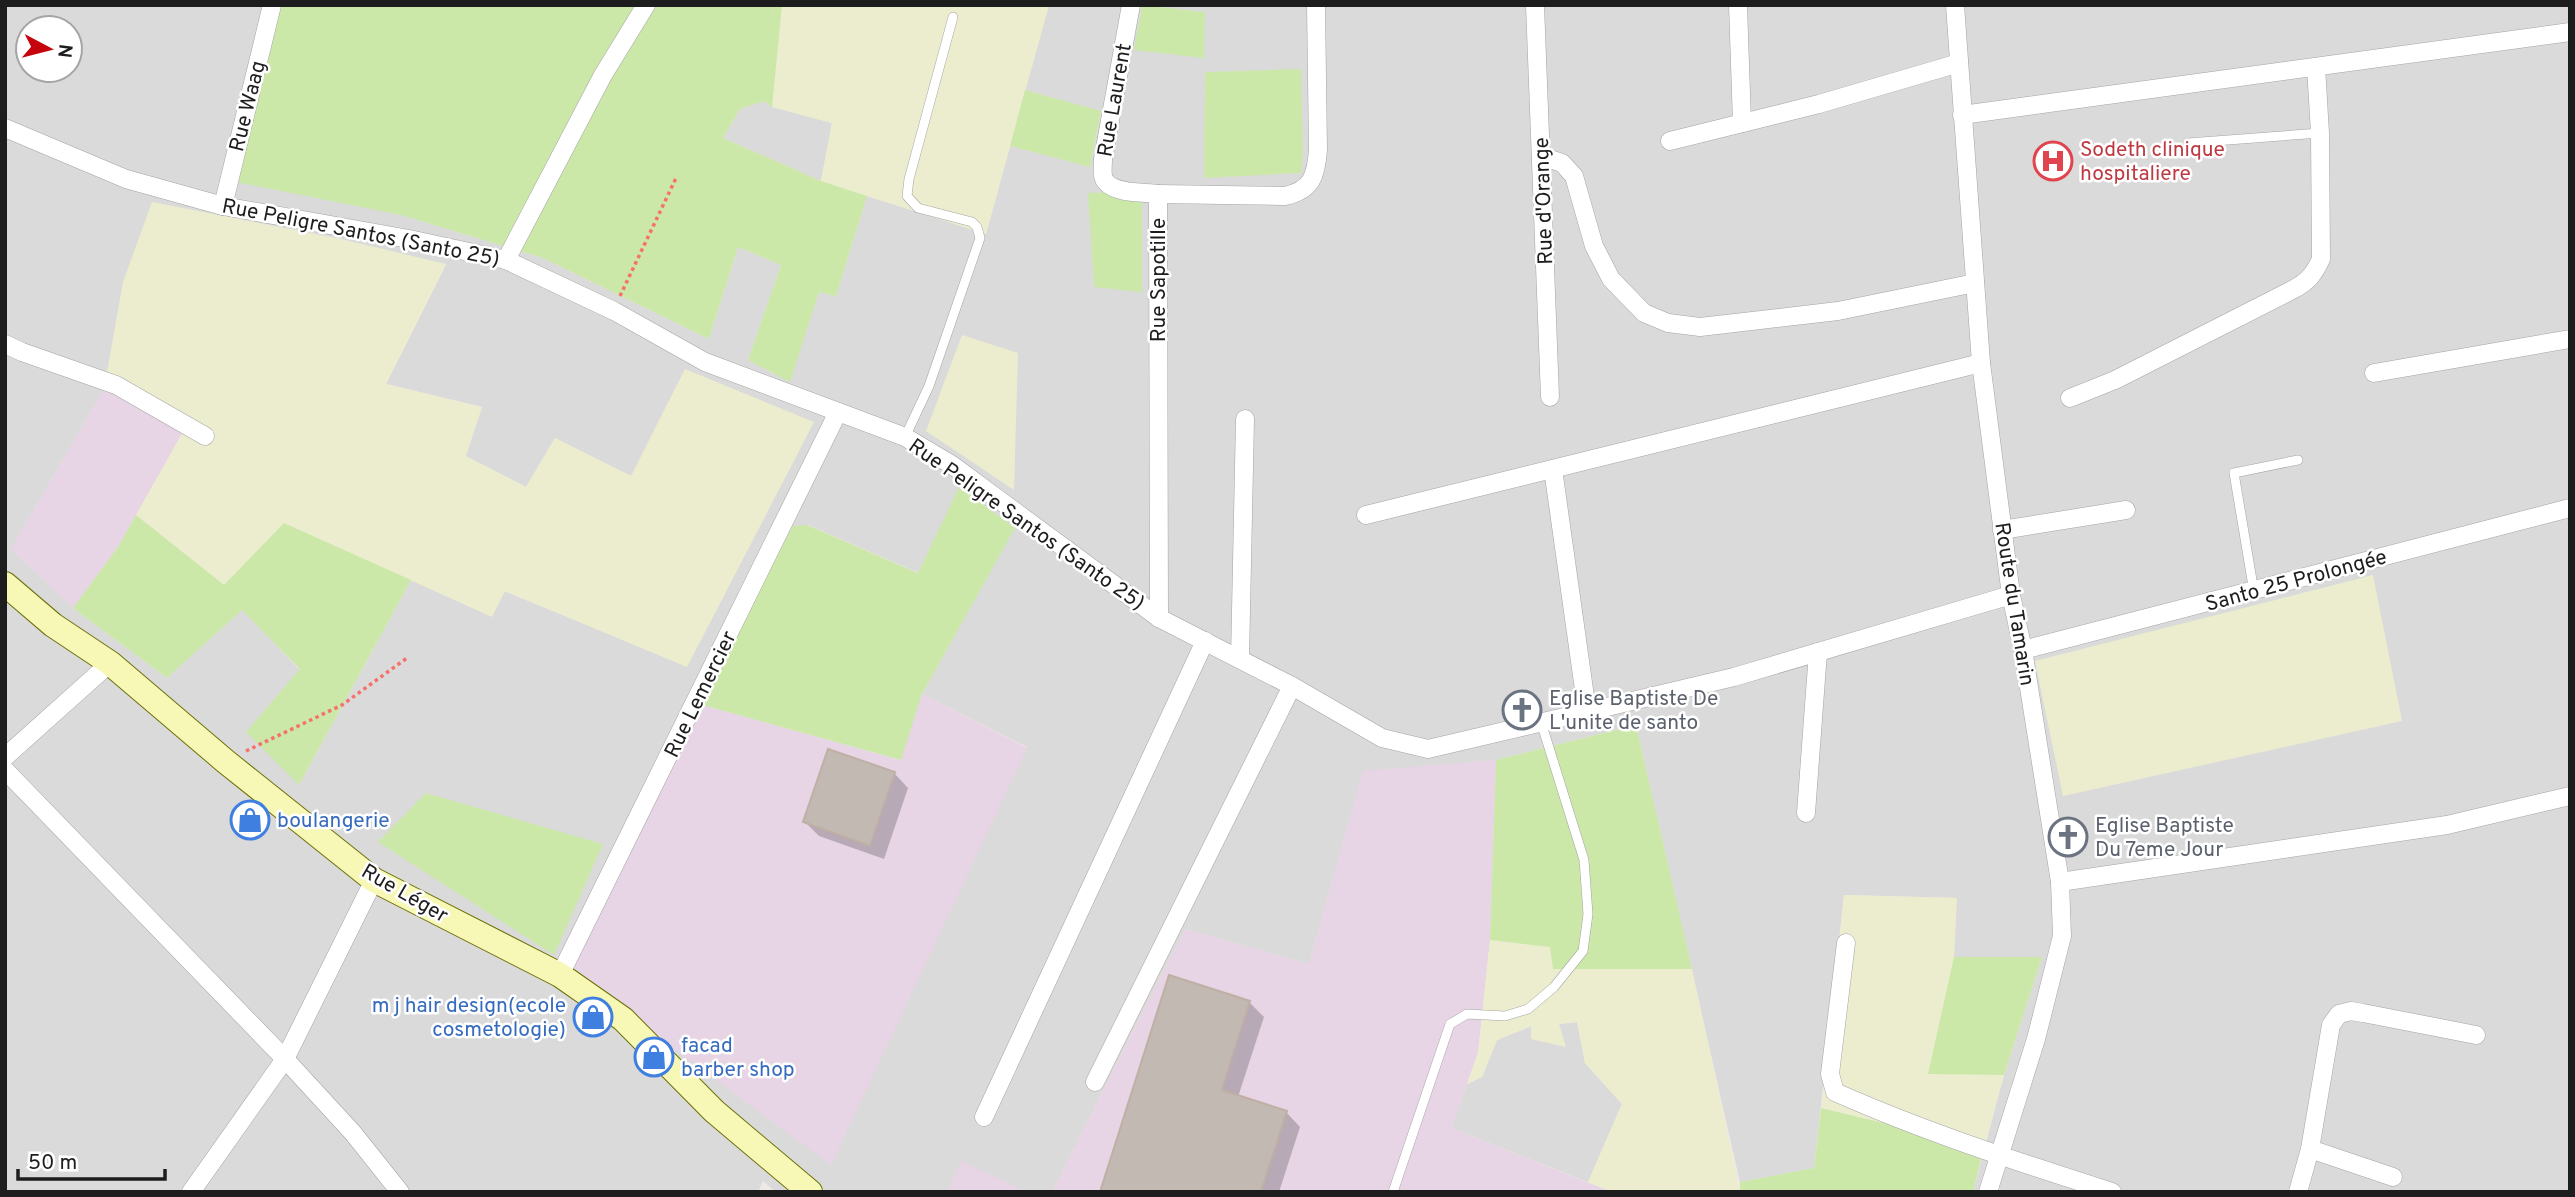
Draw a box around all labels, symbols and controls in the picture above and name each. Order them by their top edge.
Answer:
north arrow [14,14,84,84]
street label: Rue Laurent [1092,41,1139,159]
text: N [51,43,77,59]
street label: Rue Waag [224,58,273,155]
street label: Rue d'Orange [1529,137,1560,265]
place label: Sodeth clinique hospitaliere [2080,137,2225,188]
hospital icon: Sodeth clinique hospitaliere [2032,140,2074,182]
street label: Rue Peligre Santos (Santo 25) [220,193,502,274]
street label: Rue Sapotille [1146,218,1173,342]
street label: Rue Peligre Santos (Santo 25) [903,433,1150,617]
street label: Route du Tamarin [1987,520,2040,688]
street label: Santo 25 Prolongée [2203,544,2390,619]
street label: Rue Lemercier [659,627,744,762]
place label: Eglise Baptiste De L'unite de santo [1549,686,1718,737]
church icon: Eglise Baptiste De L'unite de santo [1501,689,1543,731]
shop icon: boulangerie [229,799,271,841]
place label: boulangerie [277,808,390,835]
place label: Eglise Baptiste Du 7eme Jour [2095,813,2234,864]
church icon: Eglise Baptiste Du 7eme Jour [2047,816,2089,858]
street label: Rue Léger [356,859,453,930]
place label: m j hair design(ecole cosmetologie) [372,993,566,1044]
shop icon: m j hair design(ecole cosmetologie) [572,996,614,1038]
place label: facad barber shop [681,1033,795,1084]
shop icon: facad barber shop [633,1036,675,1078]
scale bar [18,1138,164,1182]
text: 50 m [28,1150,77,1177]

